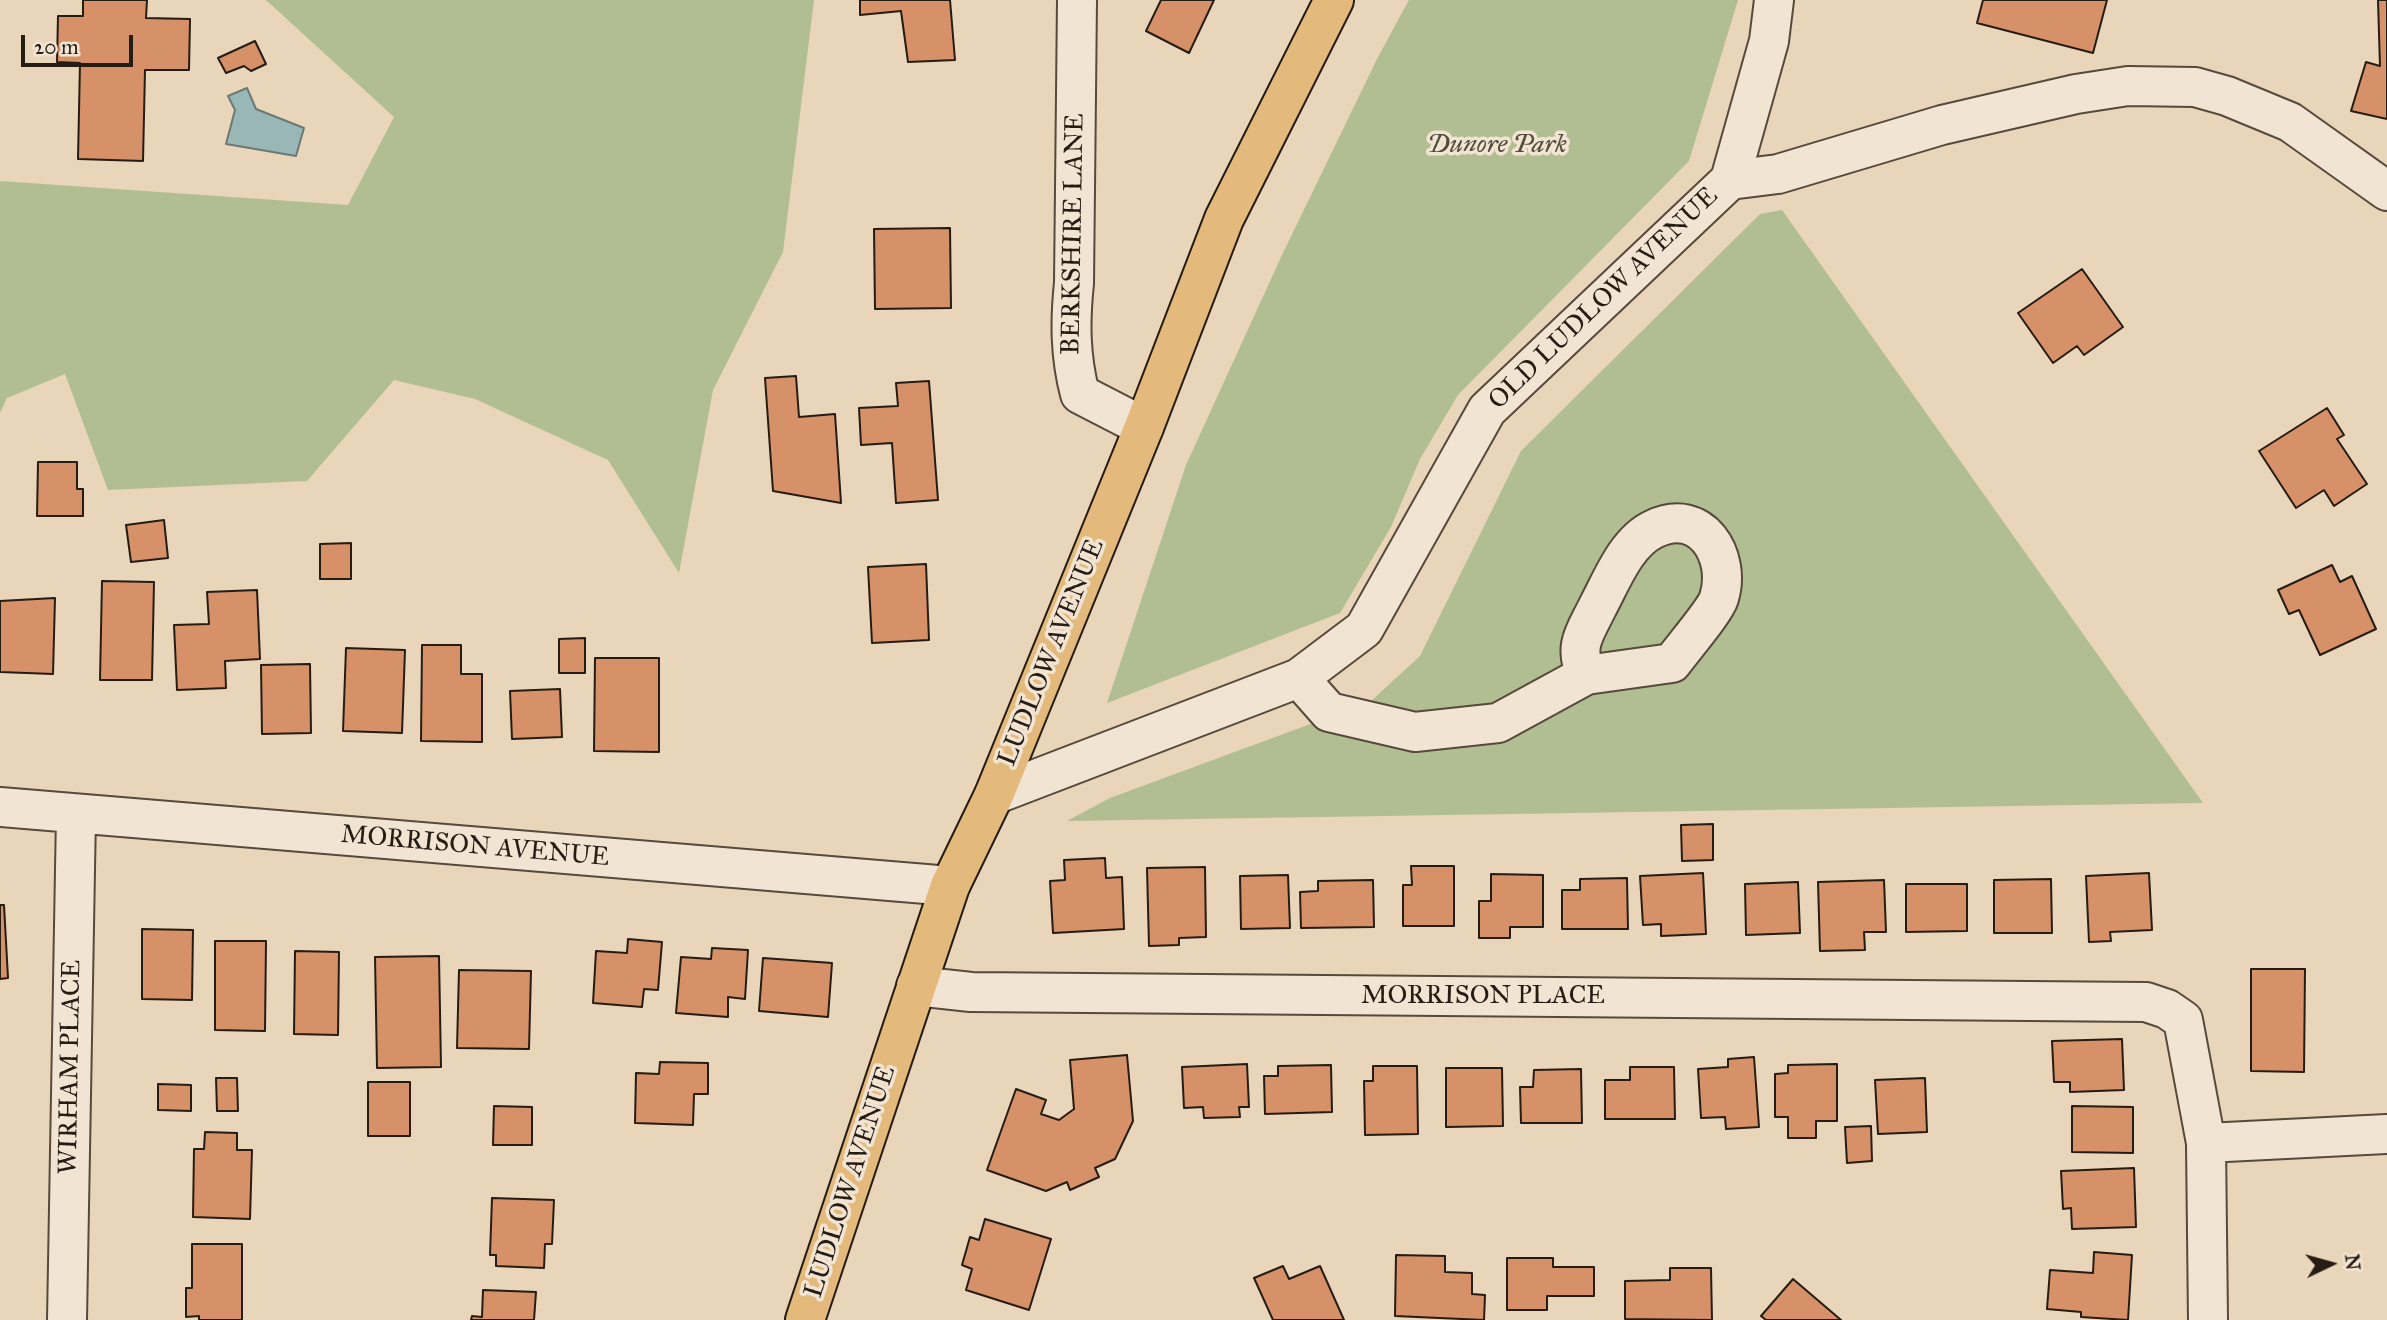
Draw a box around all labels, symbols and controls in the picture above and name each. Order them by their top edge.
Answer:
scale bar [24,21,136,65]
text: 20 m [34,34,79,60]
street label: BERKSHIRE LANE [1056,113,1092,355]
park label: Dunore Park [1427,130,1567,162]
street label: OLD LUDLOW AVENUE [1483,181,1725,417]
street label: LUDLOW AVENUE [992,535,1112,771]
street label: MORRISON AVENUE [339,820,611,874]
street label: WIRHAM PLACE [54,959,88,1175]
street label: MORRISON PLACE [1361,981,1605,1013]
street label: LUDLOW AVENUE [799,1062,903,1302]
north arrow [2296,1229,2366,1299]
text: N [2340,1253,2365,1271]

